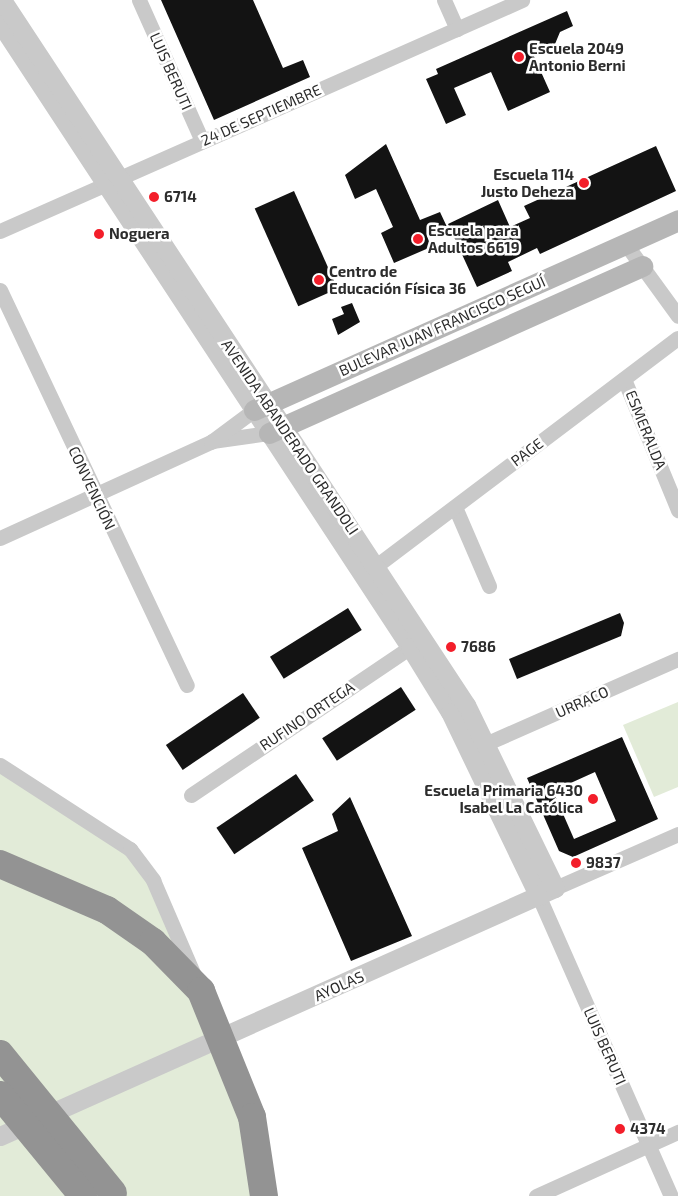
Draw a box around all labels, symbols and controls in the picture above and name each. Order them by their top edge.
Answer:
street label: LUIS BERUTI [146,30,196,112]
place label: Escuela 2049 Antonio Berni [529,39,626,74]
marker: Escuela 2049 Antonio Berni [513,51,525,63]
street label: 24 DE SEPTIEMBRE [198,80,324,150]
place label: Escuela 114 Justo Deheza [481,165,574,200]
marker: Escuela 114 Justo Deheza [578,177,590,189]
place label: 6714 [164,188,197,206]
marker: 6714 [148,191,160,203]
place label: Escuela para Adultos 6619 [428,221,520,256]
place label: Noguera [109,225,170,243]
marker: Noguera [93,228,105,240]
marker: Escuela para Adultos 6619 [412,233,424,245]
place label: Centro de Educación Física 36 [329,262,466,297]
street label: BULEVAR JUAN FRANCISCO SEGUÍ [336,272,548,380]
marker: Centro de Educación Física 36 [313,274,325,286]
street label: AVENIDA ABANDERADO GRANDOLI [218,336,362,538]
street label: ESMERALDA [622,388,670,472]
street label: PAGE [507,434,547,470]
street label: CONVENCIÓN [65,443,119,533]
place label: 7686 [461,638,496,656]
marker: 7686 [445,641,457,653]
street label: RUFINO ORTEGA [256,678,358,754]
street label: URRACO [553,682,611,722]
place label: Escuela Primaria 6430 Isabel La Católica [424,781,583,816]
marker: Escuela Primaria 6430 Isabel La Católica [587,793,599,805]
place label: 9837 [586,854,621,872]
marker: 9837 [570,857,582,869]
street label: AYOLAS [311,967,367,1005]
street label: LUIS BERUTI [580,1005,630,1087]
place label: 4374 [630,1120,666,1138]
marker: 4374 [614,1123,626,1135]

